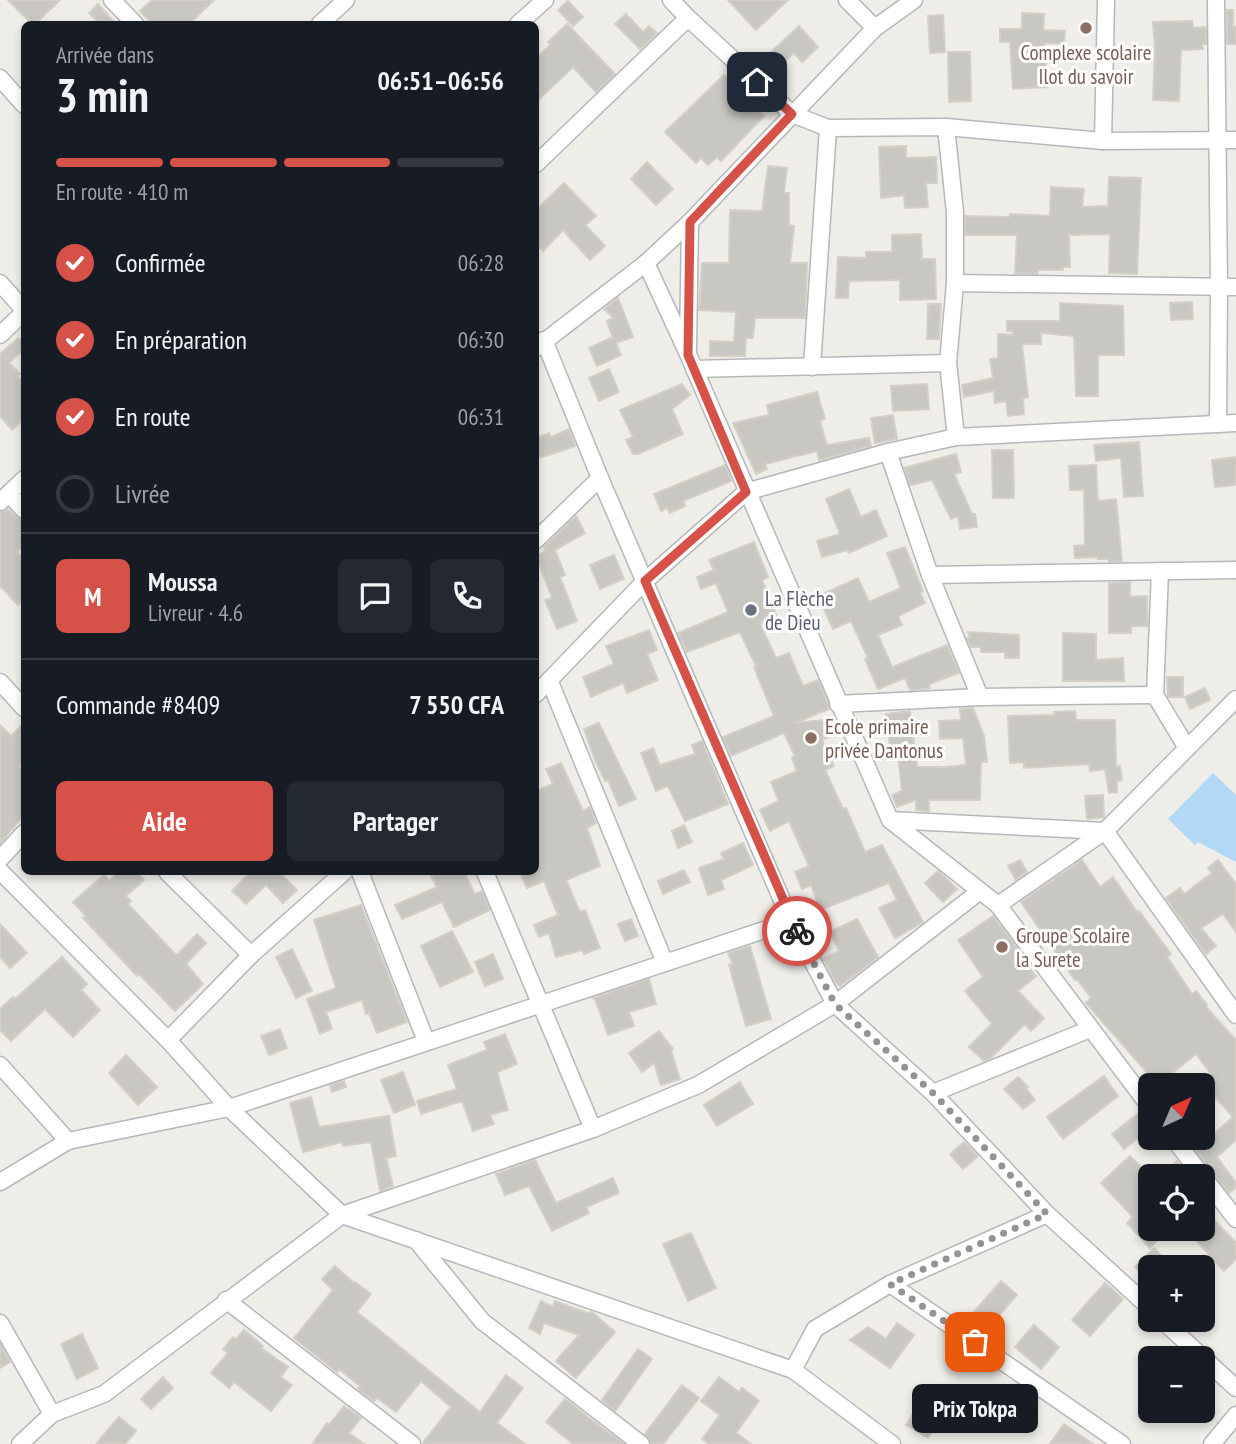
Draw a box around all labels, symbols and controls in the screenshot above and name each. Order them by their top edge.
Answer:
marker: Complexe scolaire Ilot du savoir [1078,20,1094,36]
place label: Complexe scolaire Ilot du savoir [1020,39,1152,90]
text: Arrivée dans [56,40,154,69]
pin [727,52,787,112]
icon: home [738,63,776,101]
text: 06:51–06:56 [377,64,504,97]
text: 3 min [56,65,149,125]
text: En route · 410 m [56,177,188,206]
icon: check [56,244,94,282]
text: Confirmée [115,246,206,279]
text: 06:28 [458,248,504,277]
icon: check [56,321,94,359]
text: En préparation [115,323,247,356]
text: 06:30 [458,325,504,354]
icon: check [56,398,94,436]
text: En route [115,400,190,433]
text: 06:31 [458,402,504,431]
text: Livrée [115,477,170,510]
button: chat [338,559,412,633]
button: phone [430,559,504,633]
text: Moussa [148,565,217,598]
text: M [84,580,102,613]
place label: La Flèche de Dieu [765,585,834,636]
text: Livreur · 4.6 [148,598,243,627]
marker: La Flèche de Dieu [743,602,759,618]
text: Commande #8409 [56,688,220,721]
text: 7 550 CFA [409,688,504,721]
place label: Ecole primaire privée Dantonus [825,713,943,764]
marker: Ecole primaire privée Dantonus [803,730,819,746]
button: Aide [56,781,273,861]
button: Partager [287,781,504,861]
courier [762,896,832,966]
icon: bike [778,912,816,950]
place label: Groupe Scolaire la Surete [1016,922,1130,973]
marker: Groupe Scolaire la Surete [994,939,1010,955]
north arrow [1138,1073,1214,1150]
map controls [1138,1073,1215,1423]
button: locate [1138,1164,1215,1241]
button: + [1138,1255,1215,1332]
pin [945,1312,1005,1372]
icon: bag [956,1323,994,1361]
button: − [1138,1346,1215,1423]
callout: Prix Tokpa [912,1384,1038,1433]
text: Prix Tokpa [933,1394,1017,1423]

